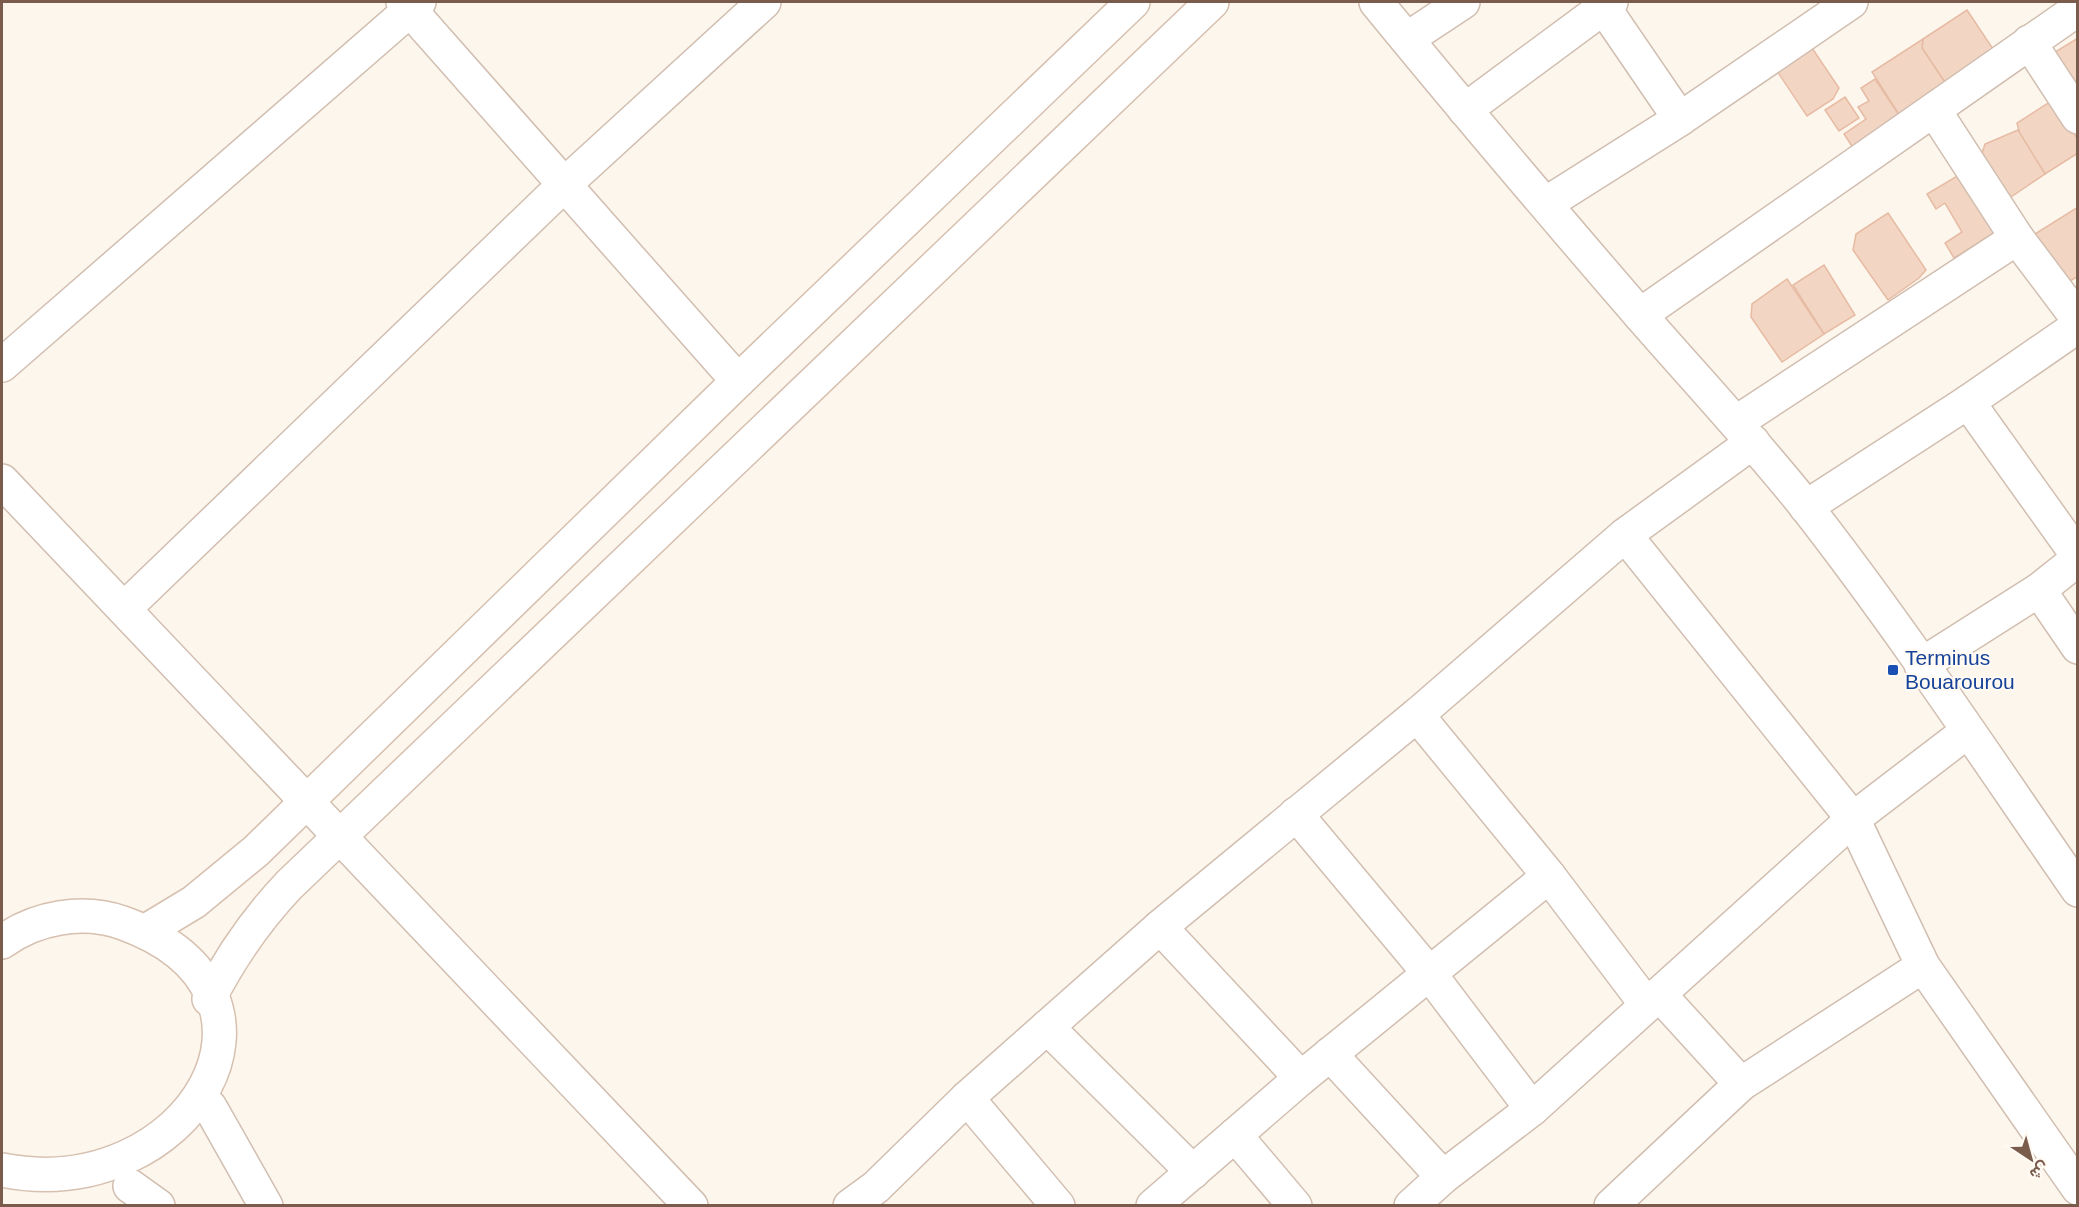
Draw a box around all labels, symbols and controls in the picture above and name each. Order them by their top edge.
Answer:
place label: Terminus Bouarourou [1905,646,2015,693]
marker: Terminus Bouarourou [1886,663,1900,677]
north arrow [2001,1129,2061,1189]
text: ش [2026,1157,2052,1183]

